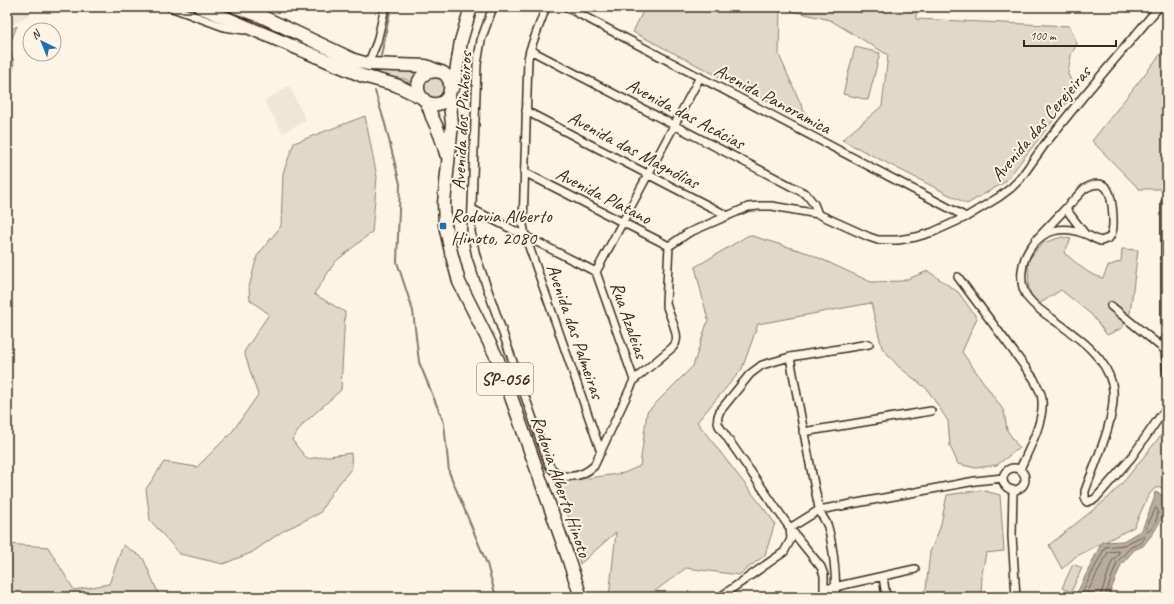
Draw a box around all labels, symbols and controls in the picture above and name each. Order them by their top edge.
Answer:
north arrow [22,22,62,62]
scale bar [1024,22,1116,48]
text: N [28,26,44,42]
text: 100 m [1030,28,1057,44]
street label: Avenida dos Pinheiros [446,50,478,191]
street label: Avenida Panoramica [710,58,836,140]
street label: Avenida das Cerejeiras [985,60,1097,186]
street label: Avenida das Acácias [622,73,750,156]
street label: Avenida das Magnólias [564,105,704,195]
street label: Avenida Platano [552,162,656,231]
place label: Rodovia Alberto Hinoto, 2080 [451,204,553,250]
marker: Rodovia Alberto Hinoto, 2080 [438,221,448,231]
street label: Avenida das Palmeiras [541,261,610,403]
street label: Rua Azaleias [605,279,654,363]
road number: SP-056 [477,363,533,395]
street label: Rodovia Alberto Hinoto [526,412,597,561]

